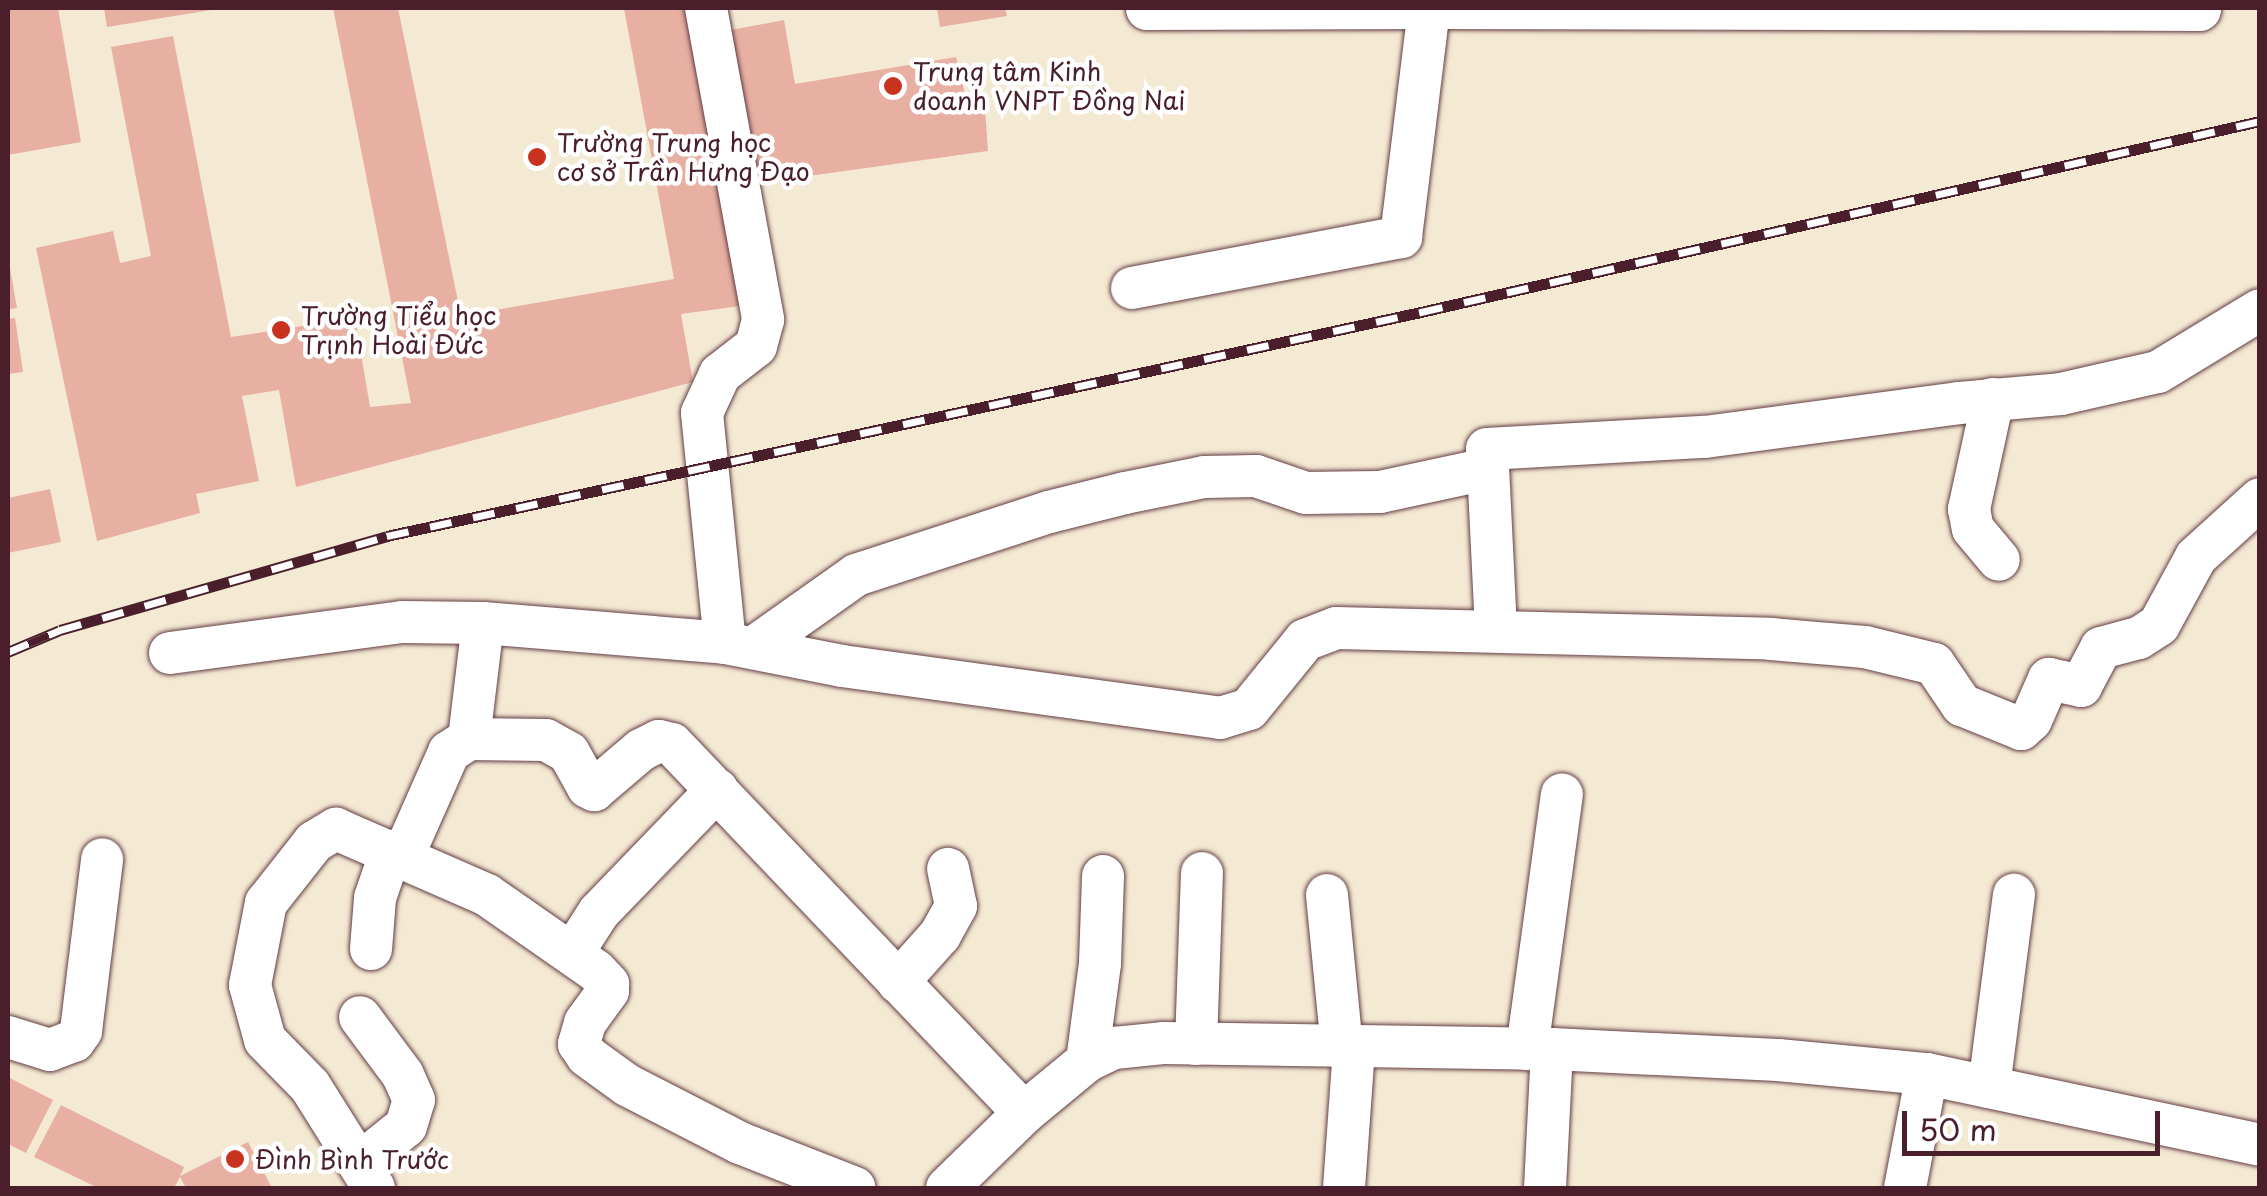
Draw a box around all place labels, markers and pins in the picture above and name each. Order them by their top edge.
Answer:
place label: Trung tâm Kinh doanh VNPT Đồng Nai [913,57,1185,116]
marker: Trung tâm Kinh doanh VNPT Đồng Nai [882,75,904,97]
place label: Trường Trung học cơ sở Trần Hưng Đạo [557,128,813,187]
marker: Trường Trung học cơ sở Trần Hưng Đạo [526,146,548,168]
place label: Trường Tiểu học Trịnh Hoài Đức [301,301,495,360]
marker: Trường Tiểu học Trịnh Hoài Đức [270,319,292,341]
place label: Đình Bình Trước [255,1144,452,1174]
marker: Đình Bình Trước [224,1148,246,1170]

